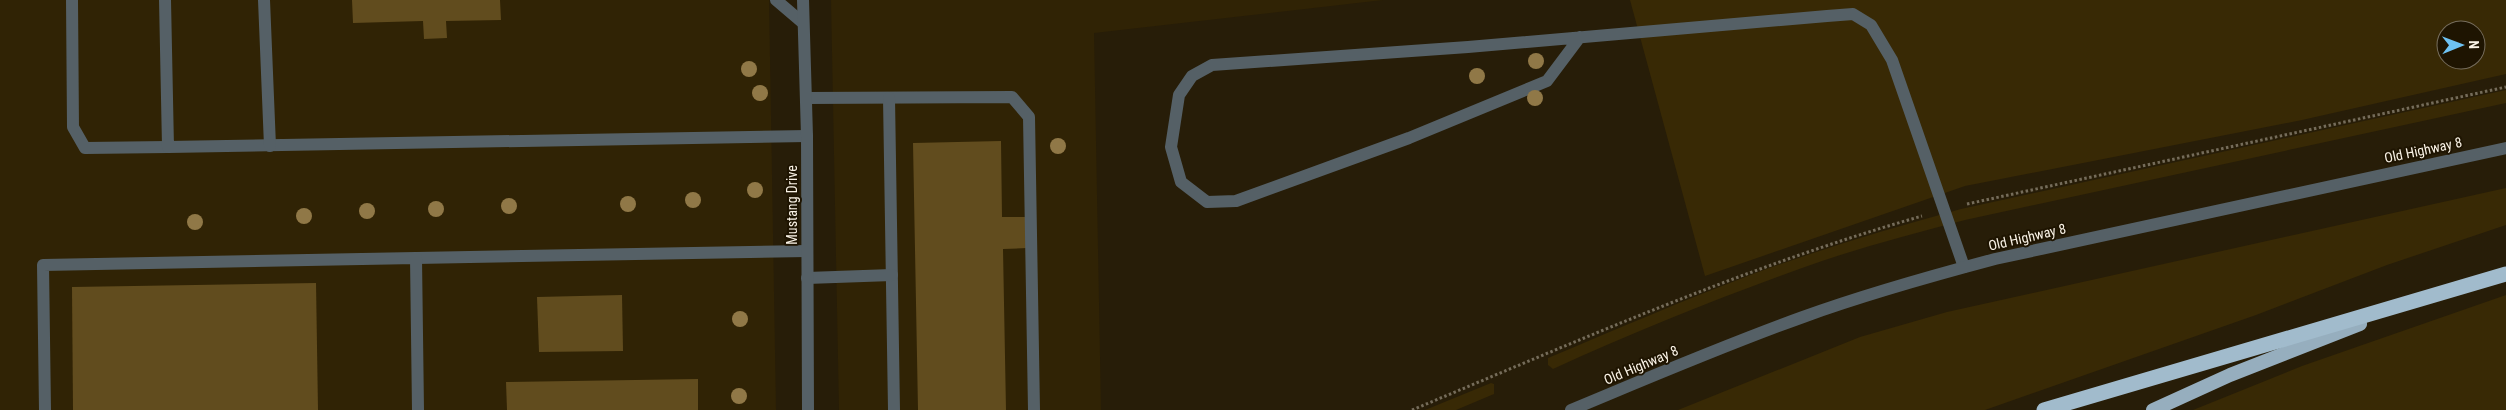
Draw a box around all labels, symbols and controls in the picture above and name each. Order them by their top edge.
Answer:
north arrow [2436,20,2486,70]
text: N [2466,40,2482,49]
street label: Old Highway 8 [2383,134,2463,166]
street label: Mustang Drive [784,165,800,245]
street label: Old Highway 8 [1987,220,2067,254]
street label: Old Highway 8 [1602,342,1681,388]

